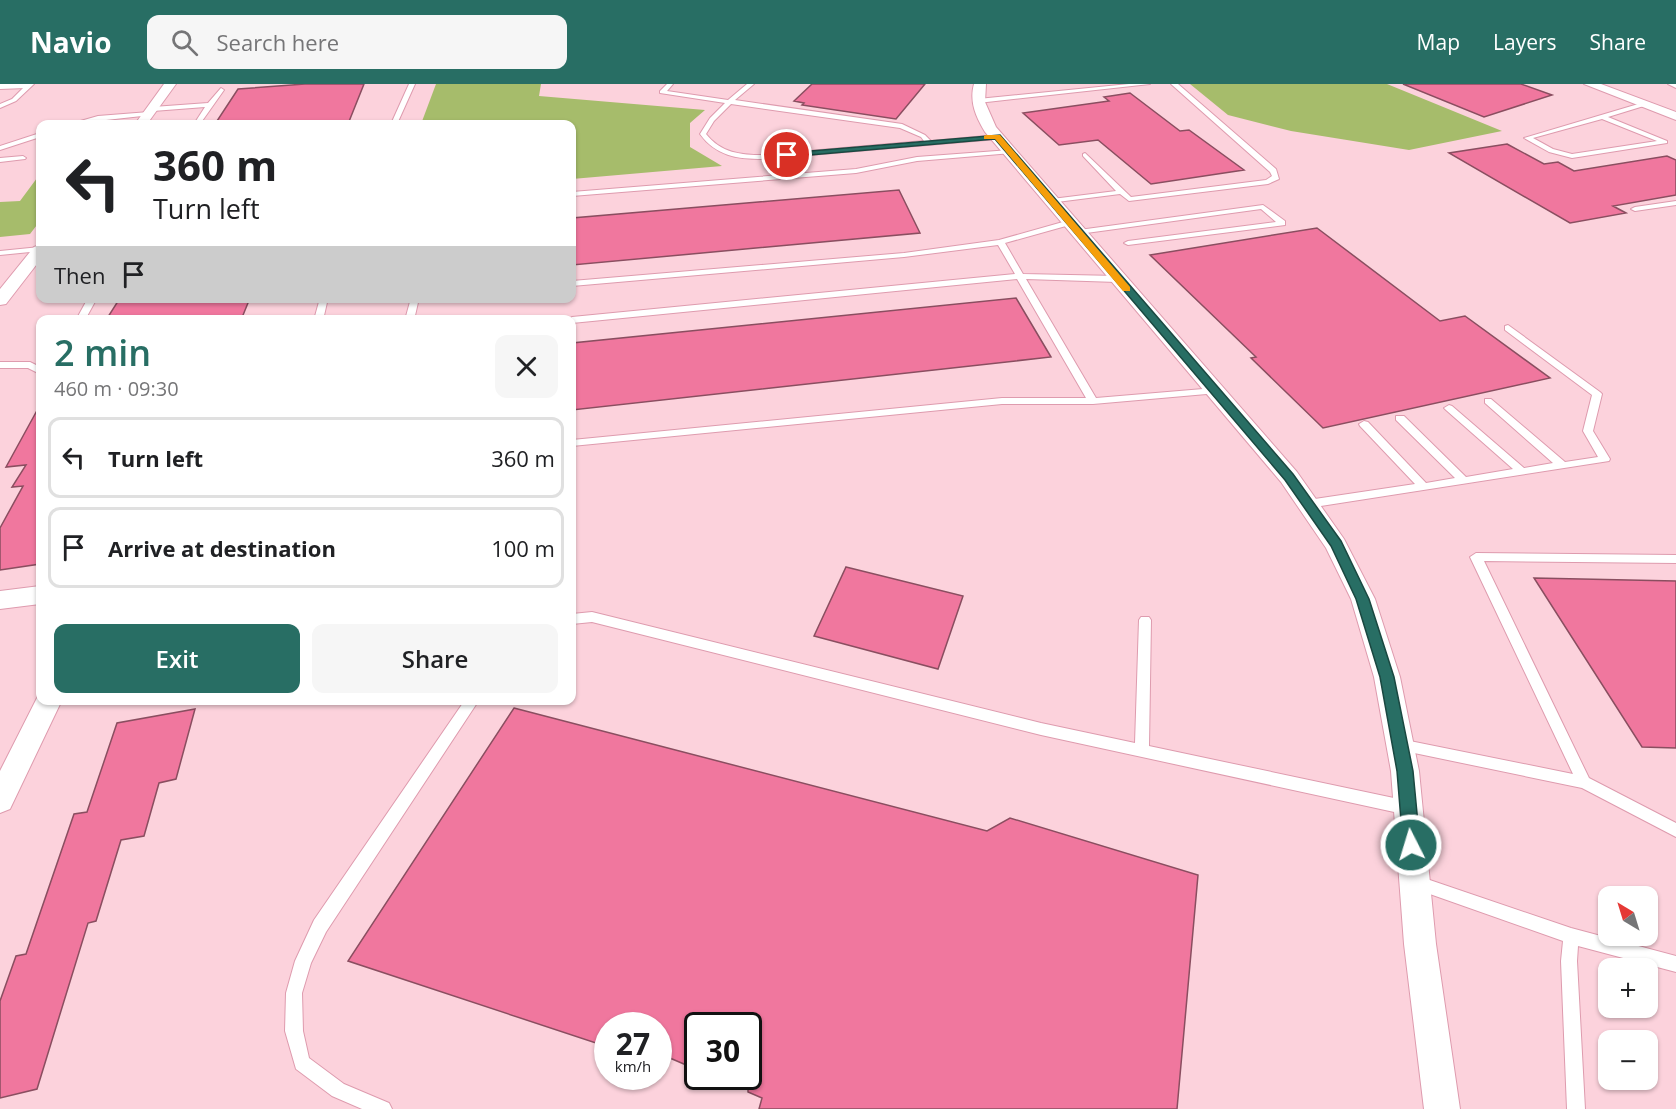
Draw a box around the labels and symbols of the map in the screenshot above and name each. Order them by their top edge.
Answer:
pin [761,129,812,180]
position arrow [1379,813,1443,877]
north arrow [1598,886,1658,946]
speed limit sign: 30 [684,1012,762,1090]

